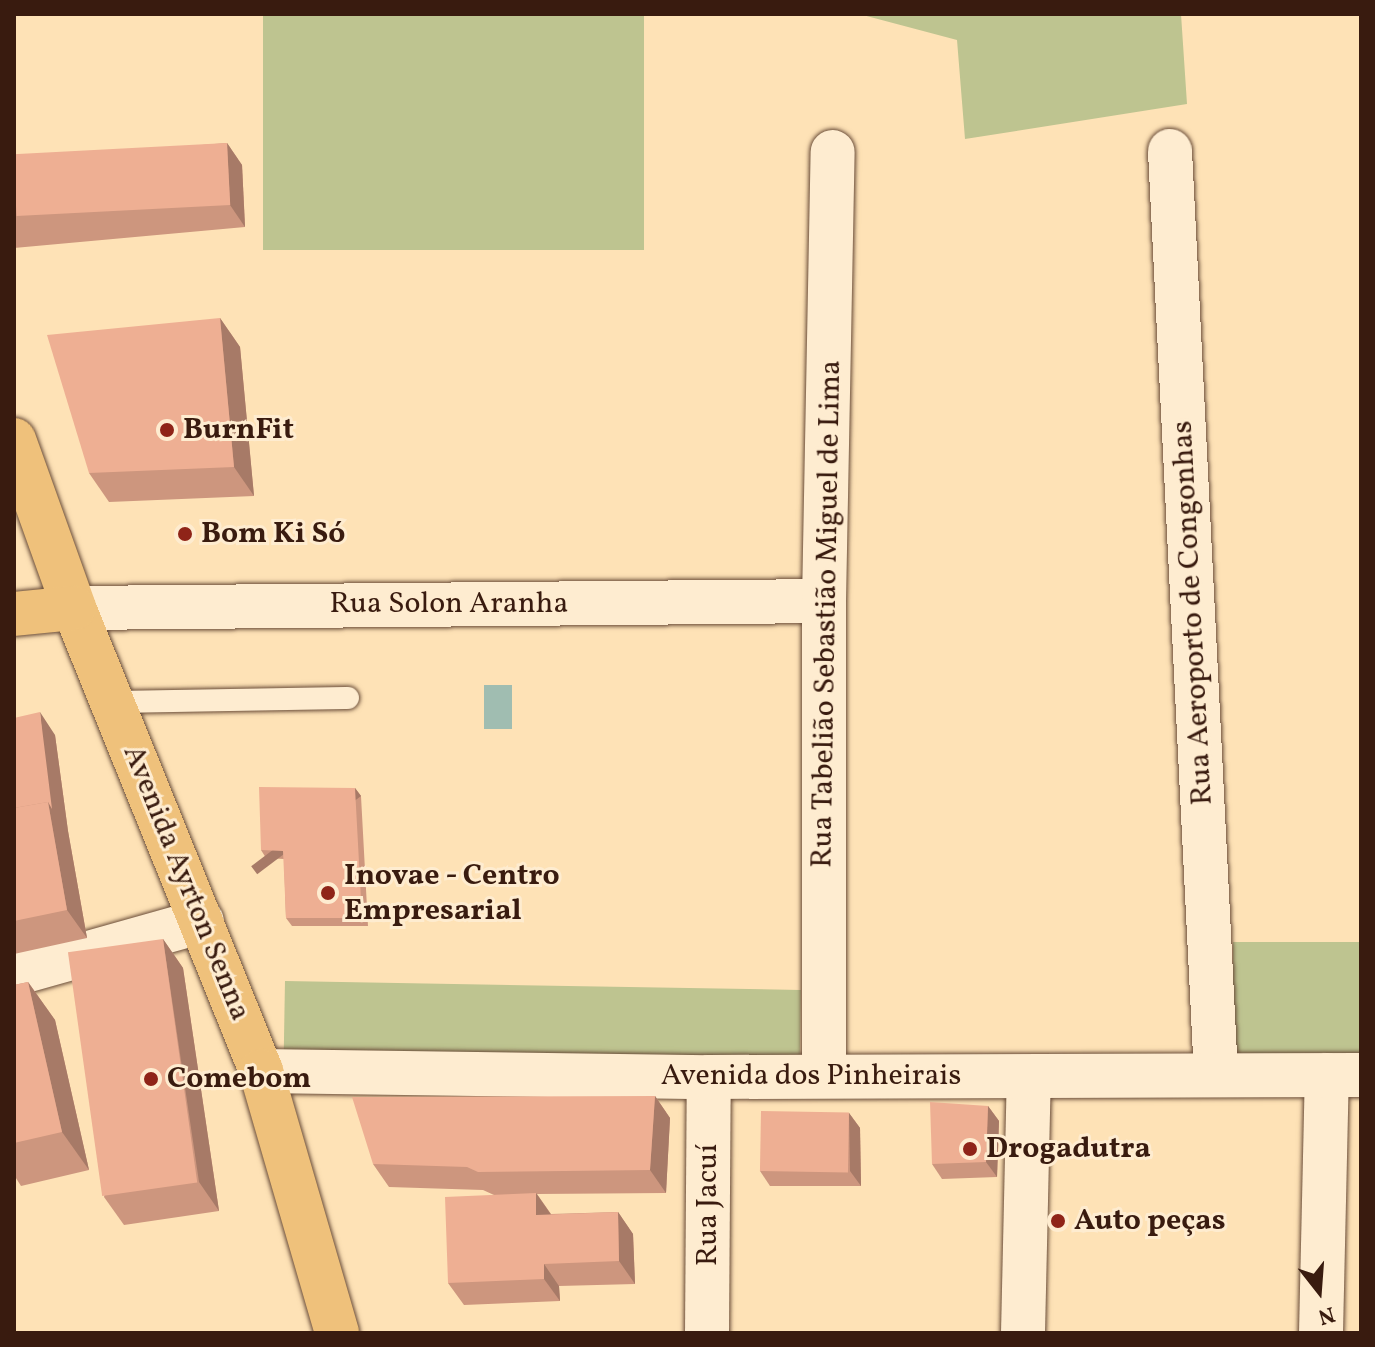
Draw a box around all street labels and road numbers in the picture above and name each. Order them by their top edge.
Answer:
street label: Rua Tabelião Sebastião Miguel de Lima [805,359,849,869]
street label: Rua Aeroporto de Congonhas [1165,420,1221,806]
street label: Rua Solon Aranha [330,586,568,622]
street label: Avenida Ayrton Senna [114,740,258,1026]
street label: Avenida dos Pinheirais [661,1058,961,1094]
street label: Rua Jacuí [690,1144,726,1266]

